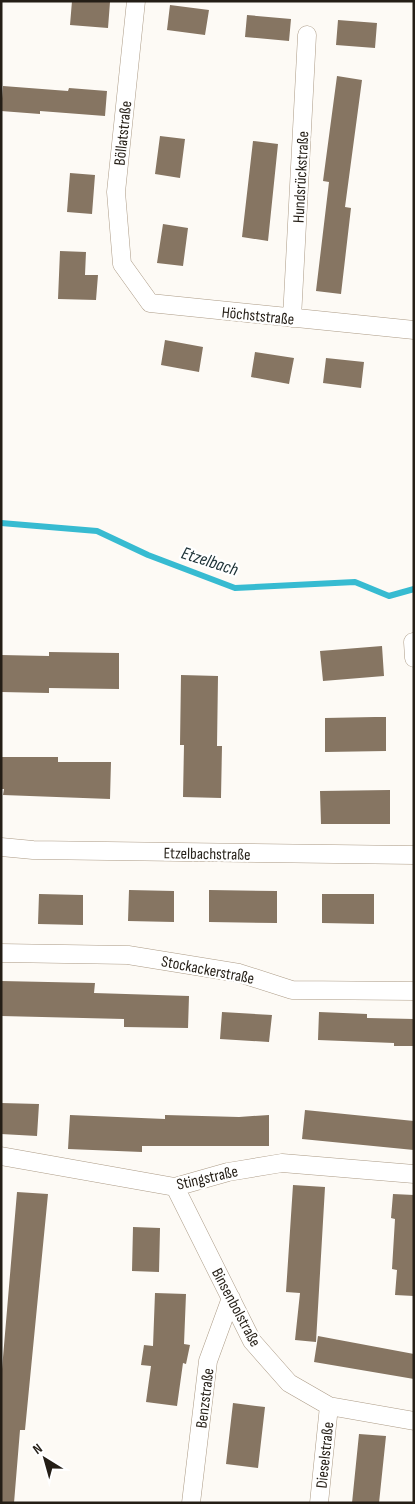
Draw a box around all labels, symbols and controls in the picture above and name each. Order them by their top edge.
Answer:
street label: Böllatstraße [111,100,136,166]
street label: Hundsrückstraße [290,131,313,223]
street label: Höchststraße [221,303,295,330]
water label: Etzelbach [179,542,241,581]
street label: Etzelbachstraße [163,844,251,865]
street label: Stockackerstraße [160,952,256,989]
street label: Stingstraße [175,1162,240,1195]
street label: Binsenbolstraße [207,1265,264,1350]
street label: Benzstraße [192,1367,219,1429]
street label: Dieselstraße [313,1421,338,1489]
north arrow [20,1434,70,1484]
text: N [29,1440,46,1458]

